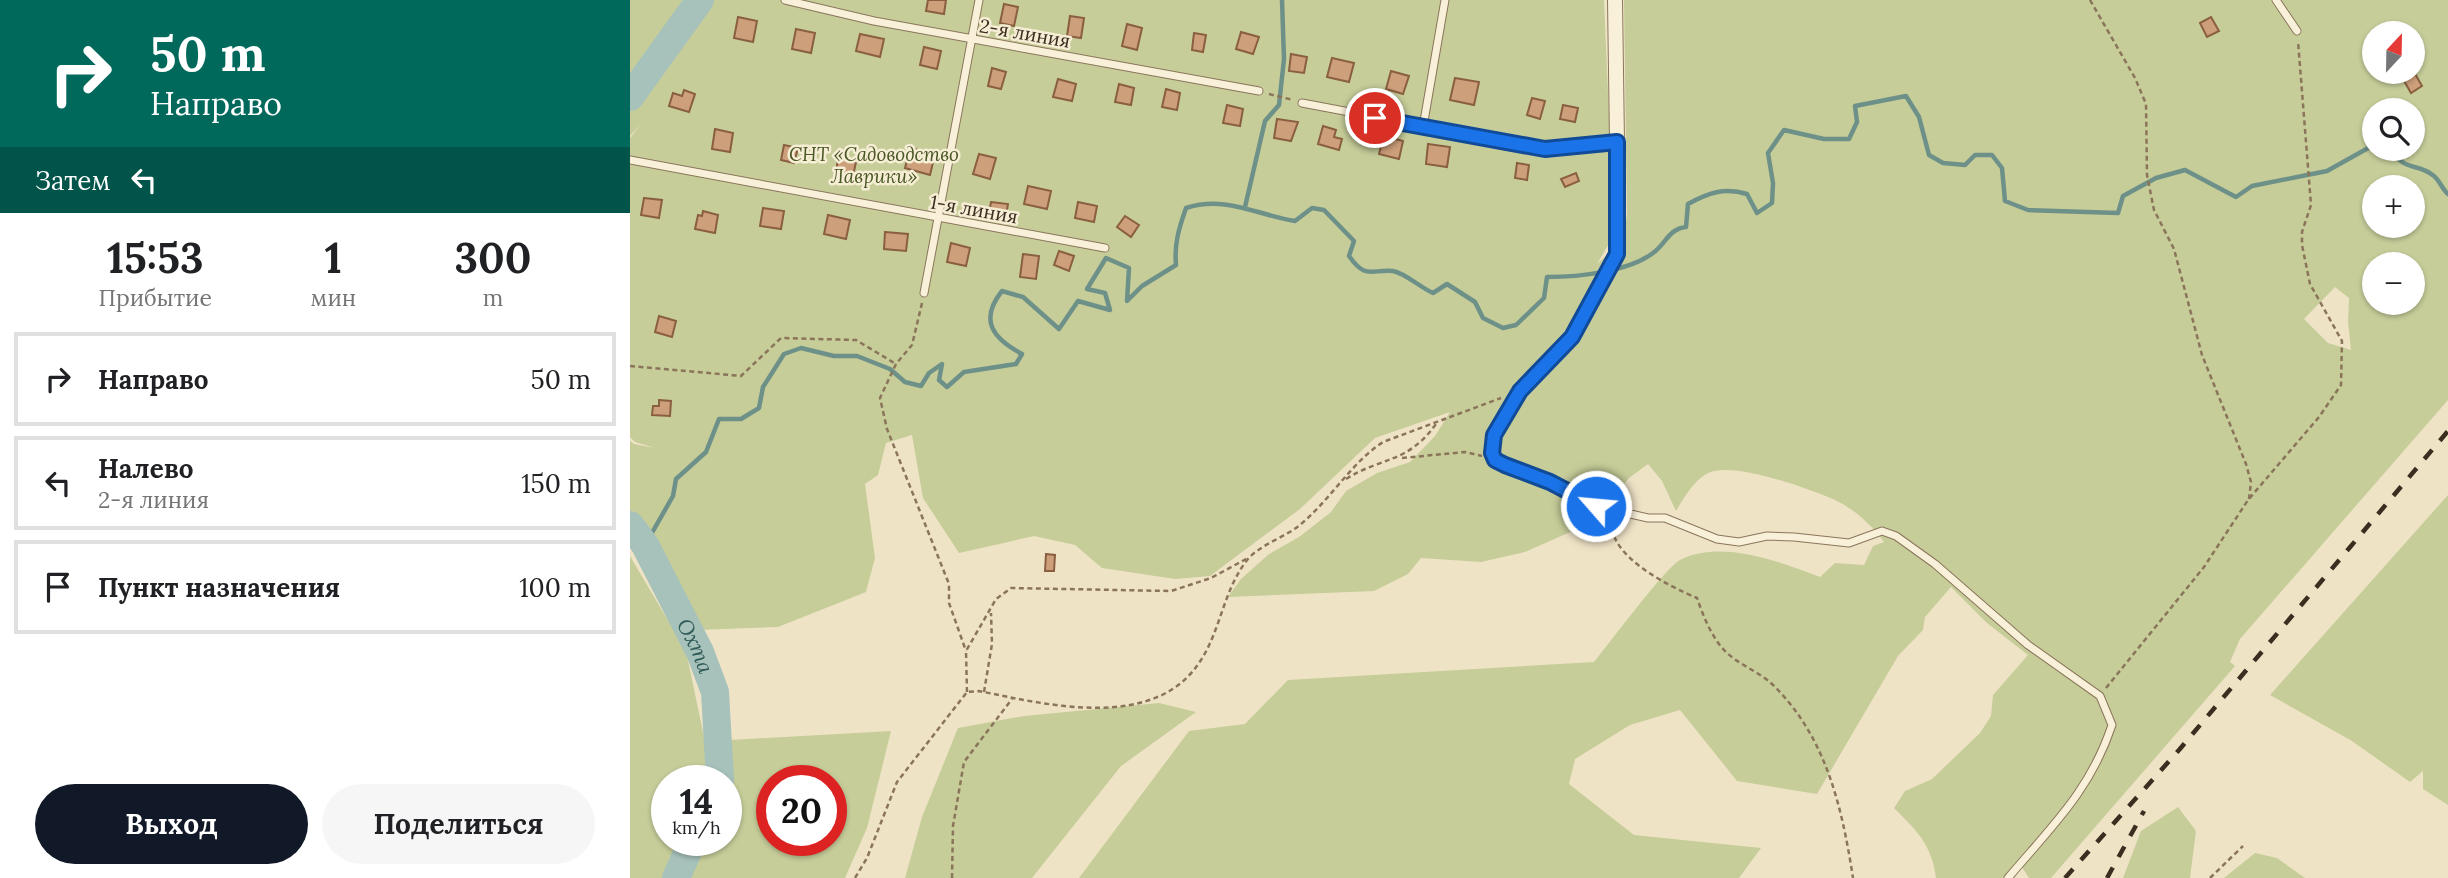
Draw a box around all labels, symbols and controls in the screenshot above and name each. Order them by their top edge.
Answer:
street label: 2-я линия [978,13,1072,53]
north arrow [2362,21,2426,84]
map controls [2362,21,2425,315]
text: 50 m [150,22,266,84]
icon: right [35,28,126,119]
text: Направо [150,83,282,124]
pin [1345,88,1405,148]
button: search [2362,98,2425,161]
icon: arrive [1356,99,1394,137]
park label: СНТ «Садоводство Лаврики» [789,142,959,188]
icon: left [125,161,163,199]
text: Затем [35,164,111,197]
button: + [2362,175,2425,238]
street label: 1-я линия [928,189,1020,229]
text: 15:53 [107,231,203,285]
text: 1 [325,231,342,285]
text: 300 [455,231,532,285]
button: − [2362,252,2425,315]
text: Прибытие [98,283,212,312]
text: мин [310,283,356,312]
text: m [483,283,503,312]
icon: right [39,360,77,398]
text: Направо [98,363,209,396]
text: 50 m [531,363,591,396]
text: Налево [98,452,194,485]
icon: left [39,464,77,502]
text: 150 m [521,467,591,500]
position arrow [1559,469,1633,543]
text: 2-я линия [98,485,209,514]
icon: arrive [39,568,77,606]
text: Пункт назначения [98,571,340,604]
text: 100 m [519,571,591,604]
water label: Охта [671,614,720,677]
speed limit sign: 20 [756,765,847,856]
text: 14 [680,779,713,824]
button: Выход [35,784,308,864]
button: Поделиться [322,784,595,864]
text: km/h [672,816,721,839]

